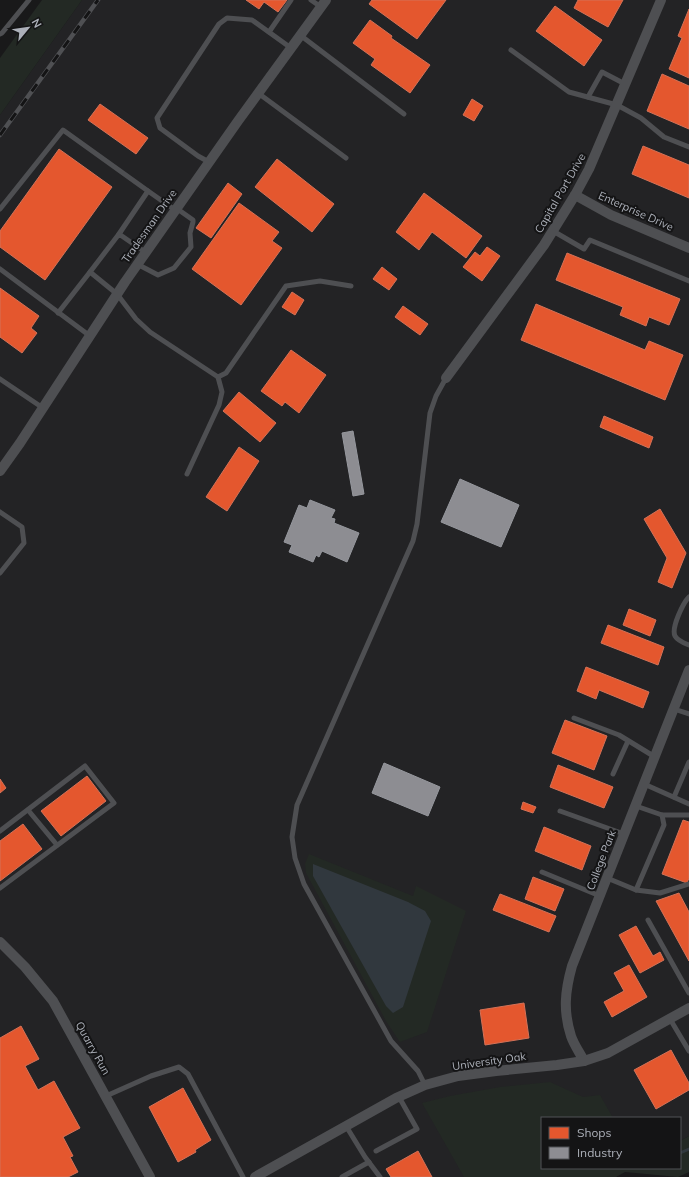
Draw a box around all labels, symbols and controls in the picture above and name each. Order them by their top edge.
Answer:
north arrow [8,8,48,48]
text: N [29,16,45,30]
street label: Capital Port Drive [531,151,589,235]
street label: Tradesman Drive [118,187,180,265]
street label: Enterprise Drive [596,188,676,234]
street label: College Park [583,828,619,892]
street label: Quarry Run [73,1019,113,1077]
street label: University Oak [451,1049,527,1073]
legend [541,1117,681,1169]
text: Shops [577,1125,612,1140]
text: Industry [577,1145,623,1160]

